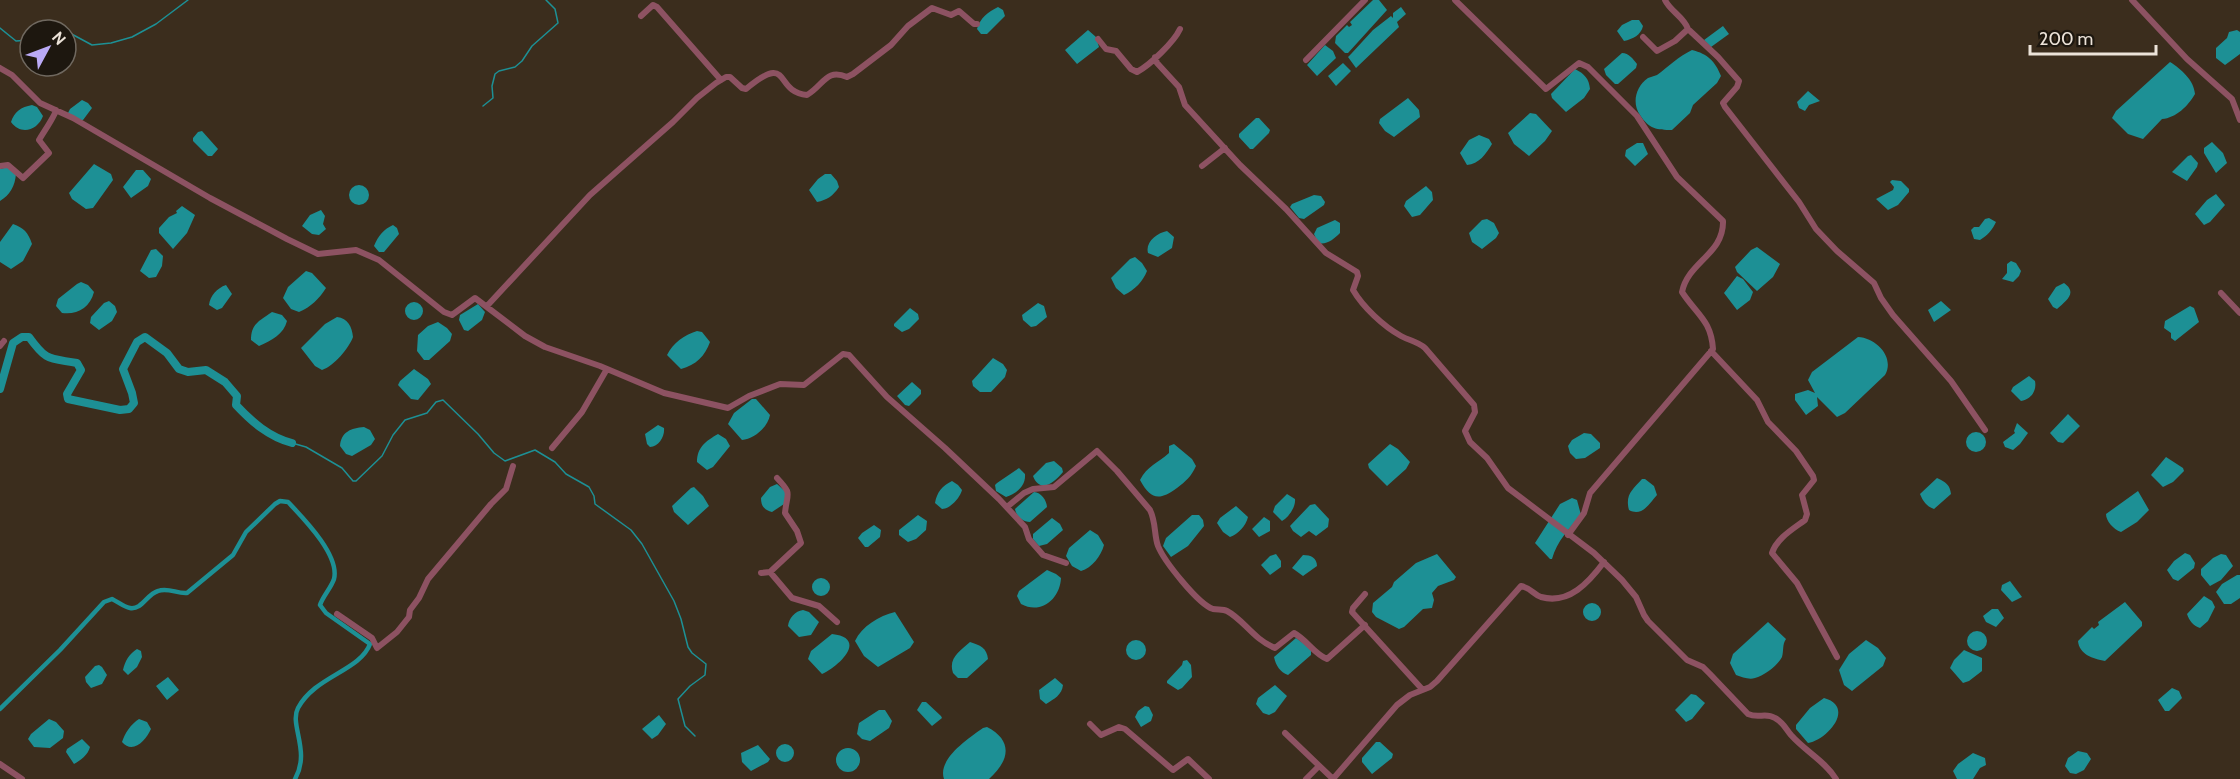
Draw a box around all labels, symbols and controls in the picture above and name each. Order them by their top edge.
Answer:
north arrow [18,18,78,78]
scale bar [2030,18,2156,56]
text: N [48,28,70,49]
text: 200 m [2039,28,2093,50]

